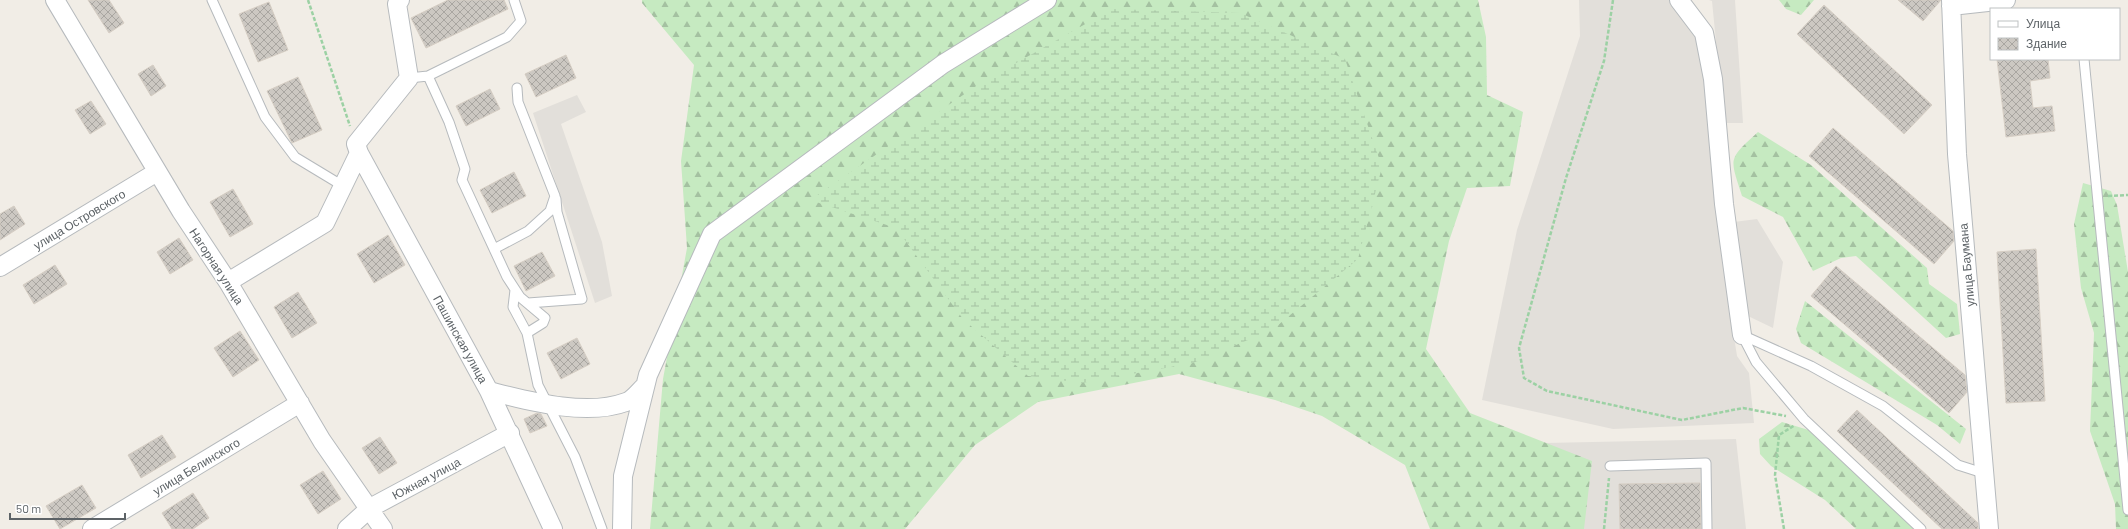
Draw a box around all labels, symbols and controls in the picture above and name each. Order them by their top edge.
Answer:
legend [1990,8,2120,60]
text: Улица [2026,16,2060,31]
text: Здание [2026,36,2067,51]
street label: улица Островского [31,186,128,253]
street label: улица Баумана [1955,222,1978,307]
street label: Нагорная улица [186,225,247,308]
street label: Пашинская улица [430,293,491,386]
street label: улица Белинского [150,434,243,498]
street label: Южная улица [389,454,463,503]
scale bar [10,495,125,521]
text: 50 m [16,501,41,515]

